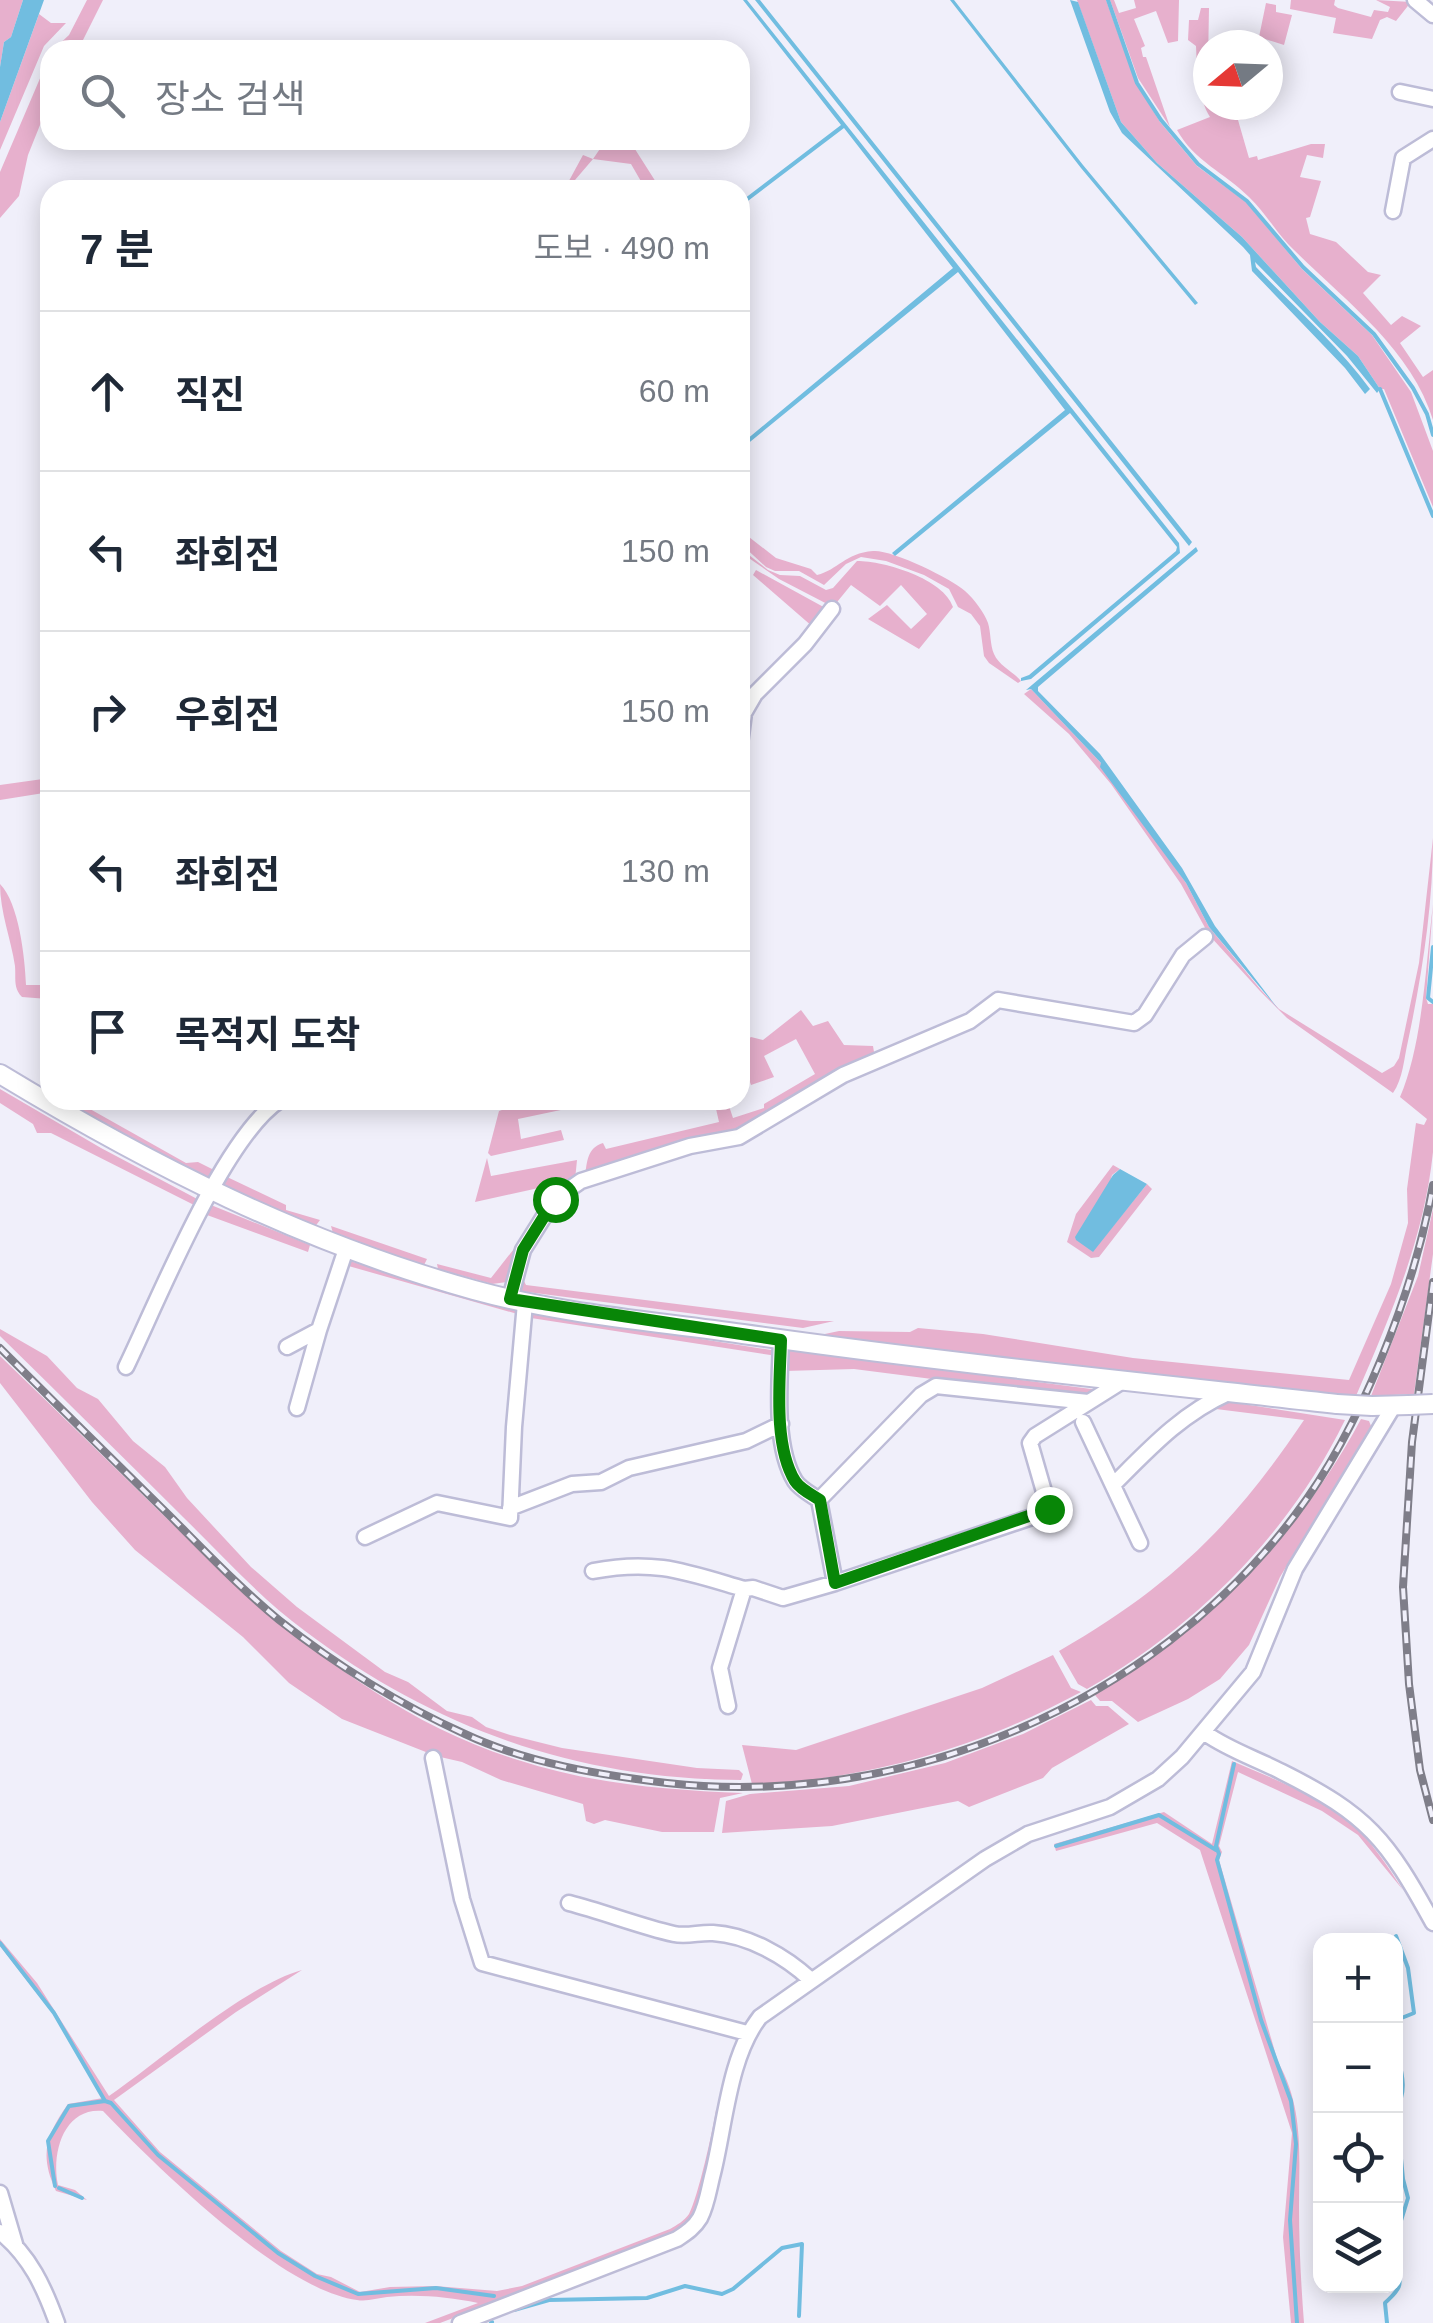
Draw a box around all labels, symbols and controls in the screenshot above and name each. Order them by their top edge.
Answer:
north arrow [1193,30,1283,120]
search box [40,40,750,150]
icon: search [75,68,130,123]
text: 장소 검색 [155,78,305,120]
text: 7 분 [80,226,154,273]
text: 도보 · 490 m [534,230,710,266]
icon: ahead [80,364,135,419]
text: 60 m [639,373,710,409]
text: 직진 [175,374,245,416]
icon: left [80,524,135,579]
text: 150 m [621,533,710,569]
text: 좌회전 [175,534,280,576]
icon: right [80,684,135,739]
text: 150 m [621,693,710,729]
text: 우회전 [175,694,280,736]
icon: left [80,844,135,899]
text: 130 m [621,853,710,889]
text: 좌회전 [175,854,280,896]
icon: arrive [80,1004,135,1059]
text: 목적지 도착 [175,1014,360,1056]
route start [533,1177,579,1223]
route end [1027,1487,1073,1533]
map controls [1313,1933,1403,2293]
button: + [1313,1933,1403,2023]
button: − [1313,2023,1403,2113]
button: locate [1313,2113,1403,2203]
button: layers [1313,2203,1403,2293]

